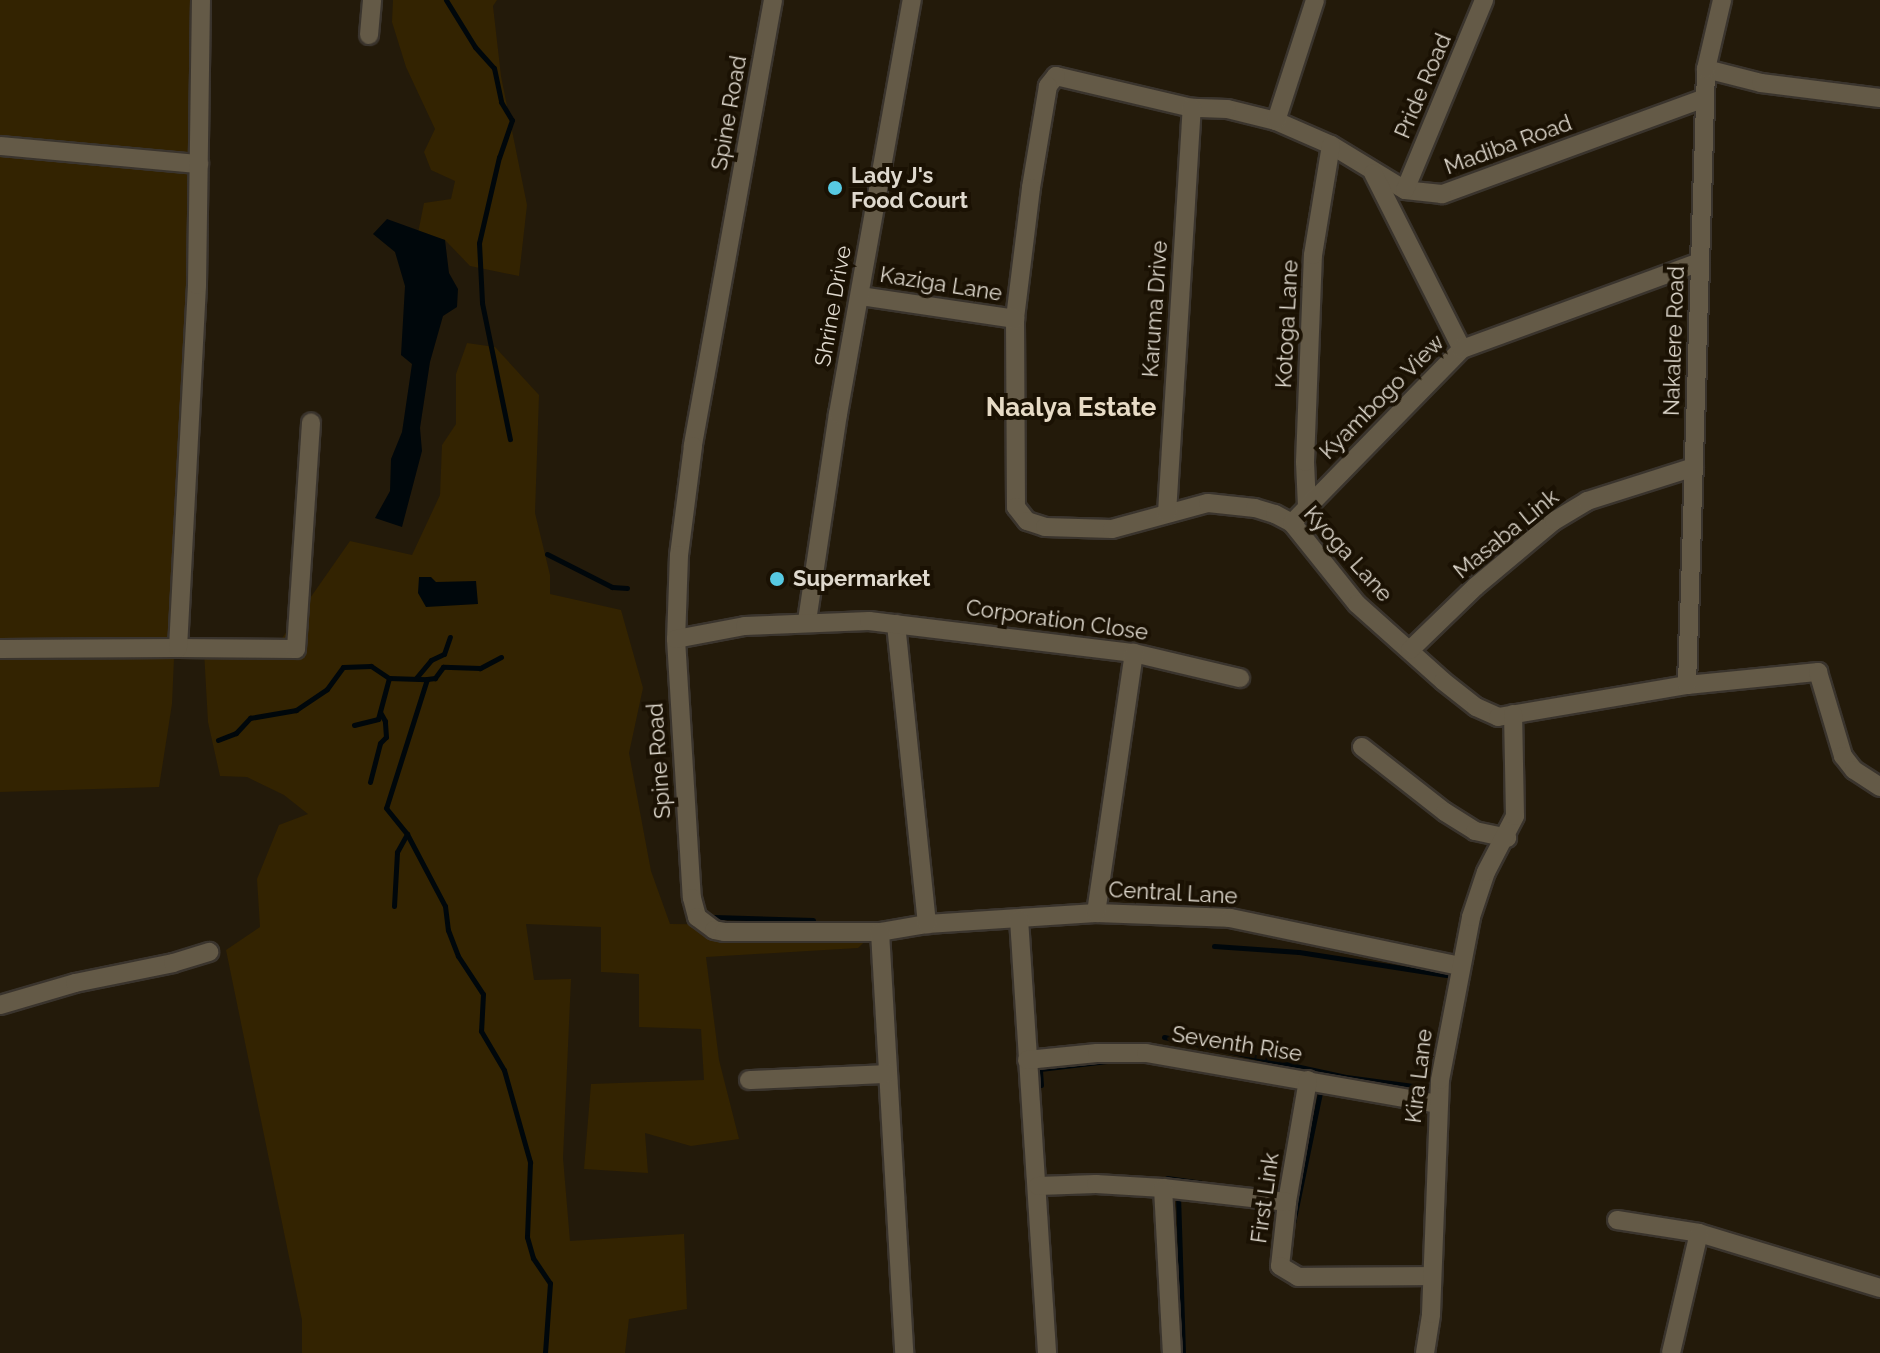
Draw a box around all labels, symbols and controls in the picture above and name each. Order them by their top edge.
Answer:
street label: Pride Road [1389,30,1457,142]
street label: Spine Road [706,54,752,172]
street label: Madiba Road [1441,110,1575,180]
place label: Lady J's Food Court [851,162,968,214]
marker: Lady J's Food Court [826,179,844,197]
street label: Karuma Drive [1137,240,1173,378]
street label: Shrine Drive [809,243,857,369]
street label: Kotoga Lane [1270,259,1304,389]
street label: Kaziga Lane [878,261,1004,307]
street label: Nakalere Road [1658,266,1690,416]
street label: Kyambogo View [1314,329,1450,465]
district label: Naalya Estate [986,392,1156,424]
street label: Masaba Link [1448,484,1564,584]
street label: Kyoga Lane [1298,501,1398,607]
place label: Supermarket [793,566,930,592]
marker: Supermarket [768,570,786,588]
street label: Corporation Close [964,594,1150,646]
street label: Spine Road [642,702,676,820]
street label: Central Lane [1107,876,1239,910]
street label: Seventh Rise [1170,1021,1304,1067]
street label: Kira Lane [1400,1027,1438,1125]
street label: First Link [1246,1151,1284,1245]

